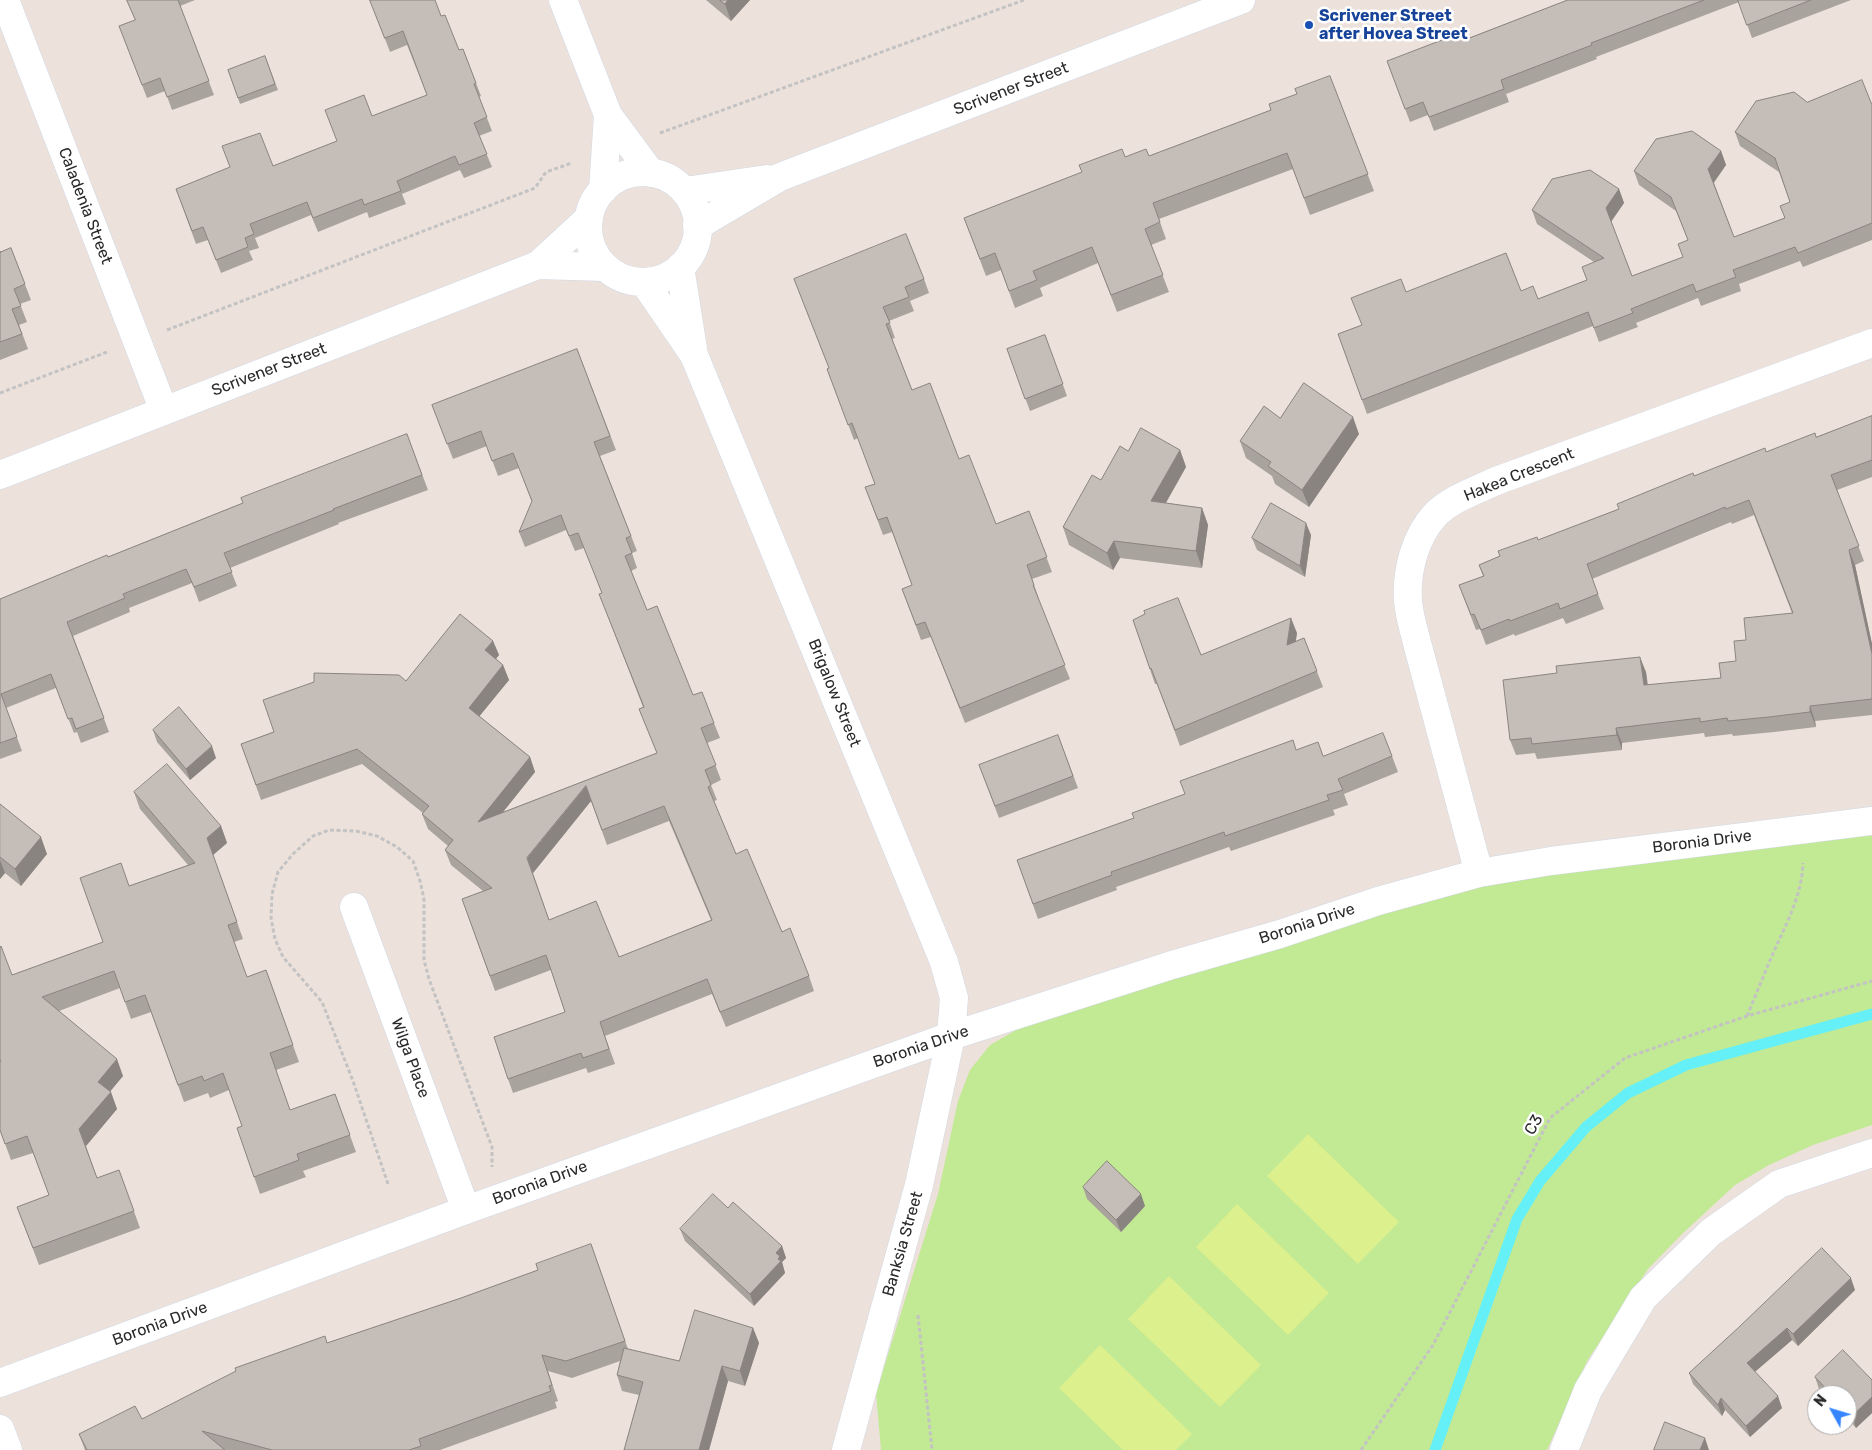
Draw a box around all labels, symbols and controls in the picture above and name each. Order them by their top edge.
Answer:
place label: Scrivener Street after Hovea Street [1319,6,1468,44]
marker: Scrivener Street after Hovea Street [1303,19,1315,31]
street label: Scrivener Street [951,58,1071,120]
street label: Caladenia Street [54,145,116,267]
street label: Scrivener Street [209,339,329,401]
street label: Hakea Crescent [1461,444,1577,506]
street label: Brigalow Street [804,636,864,750]
street label: Boronia Drive [1651,826,1753,858]
street label: Boronia Drive [1257,899,1357,949]
street label: Wilga Place [387,1015,433,1101]
street label: Boronia Drive [871,1022,971,1072]
street label: C3 [1521,1111,1547,1139]
street label: Boronia Drive [490,1157,590,1209]
street label: Banksia Street [879,1189,927,1299]
street label: Boronia Drive [110,1298,210,1350]
north arrow [1807,1385,1857,1435]
text: N [1811,1392,1831,1410]

